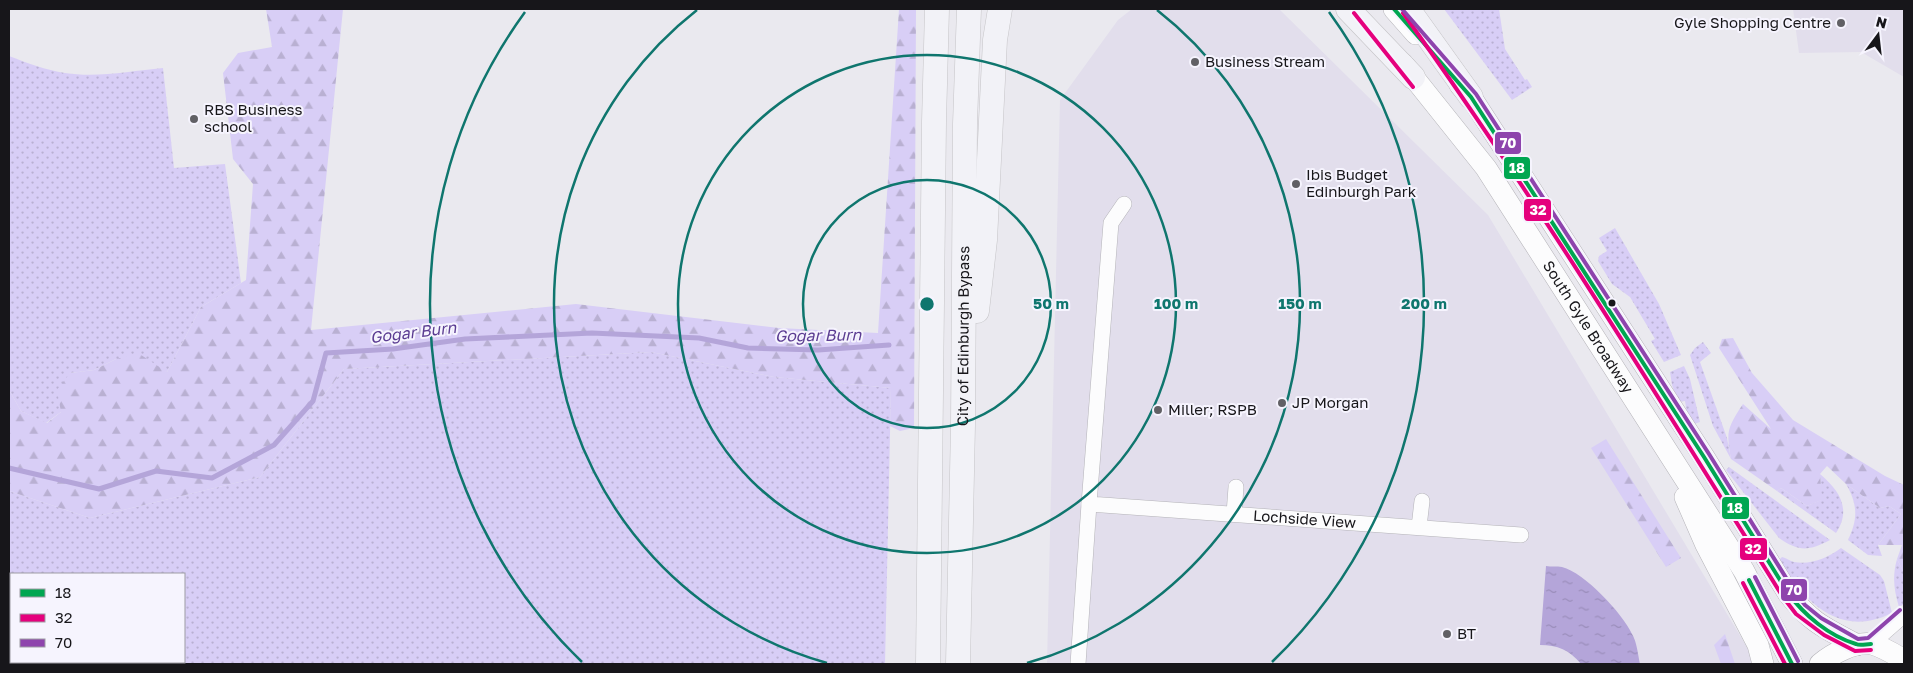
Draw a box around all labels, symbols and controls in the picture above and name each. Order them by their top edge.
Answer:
north arrow [1853,10,1903,60]
text: N [1874,12,1889,32]
place label: Gyle Shopping Centre [1674,13,1831,31]
marker: Gyle Shopping Centre [1835,17,1847,29]
place label: Business Stream [1205,52,1325,70]
marker: Business Stream [1189,56,1201,68]
place label: RBS Business school [204,100,303,135]
marker: RBS Business school [188,113,200,125]
line badge: 70 [1494,131,1522,155]
text: 70 [1500,134,1516,151]
line badge: 18 [1503,156,1531,180]
text: 18 [1509,159,1525,176]
place label: Ibis Budget Edinburgh Park [1306,165,1417,200]
marker: Ibis Budget Edinburgh Park [1290,178,1302,190]
line badge: 32 [1523,198,1552,222]
text: 32 [1529,201,1547,218]
street label: City of Edinburgh Bypass [953,246,972,426]
street label: South Gyle Broadway [1540,257,1638,397]
text: 50 m [1033,294,1069,312]
text: 100 m [1154,294,1198,312]
text: 150 m [1278,294,1322,312]
text: 200 m [1401,294,1447,312]
centre of rings [918,295,936,313]
unlabelled marker [1607,298,1617,308]
water label: Gogar Burn [369,317,458,347]
water label: Gogar Burn [775,324,863,346]
place label: JP Morgan [1292,393,1368,411]
marker: JP Morgan [1276,397,1288,409]
place label: Miller; RSPB [1168,400,1257,418]
marker: Miller; RSPB [1152,404,1164,416]
line badge: 18 [1721,496,1750,520]
text: 18 [1727,499,1743,516]
street label: Lochside View [1252,506,1357,531]
line badge: 32 [1739,537,1768,561]
text: 32 [1744,540,1762,557]
legend [10,573,185,663]
line badge: 70 [1780,578,1808,602]
text: 70 [1786,581,1802,598]
text: 18 [55,583,71,601]
text: 32 [55,608,72,626]
place label: BT [1457,624,1476,642]
marker: BT [1441,628,1453,640]
text: 70 [55,633,72,651]

